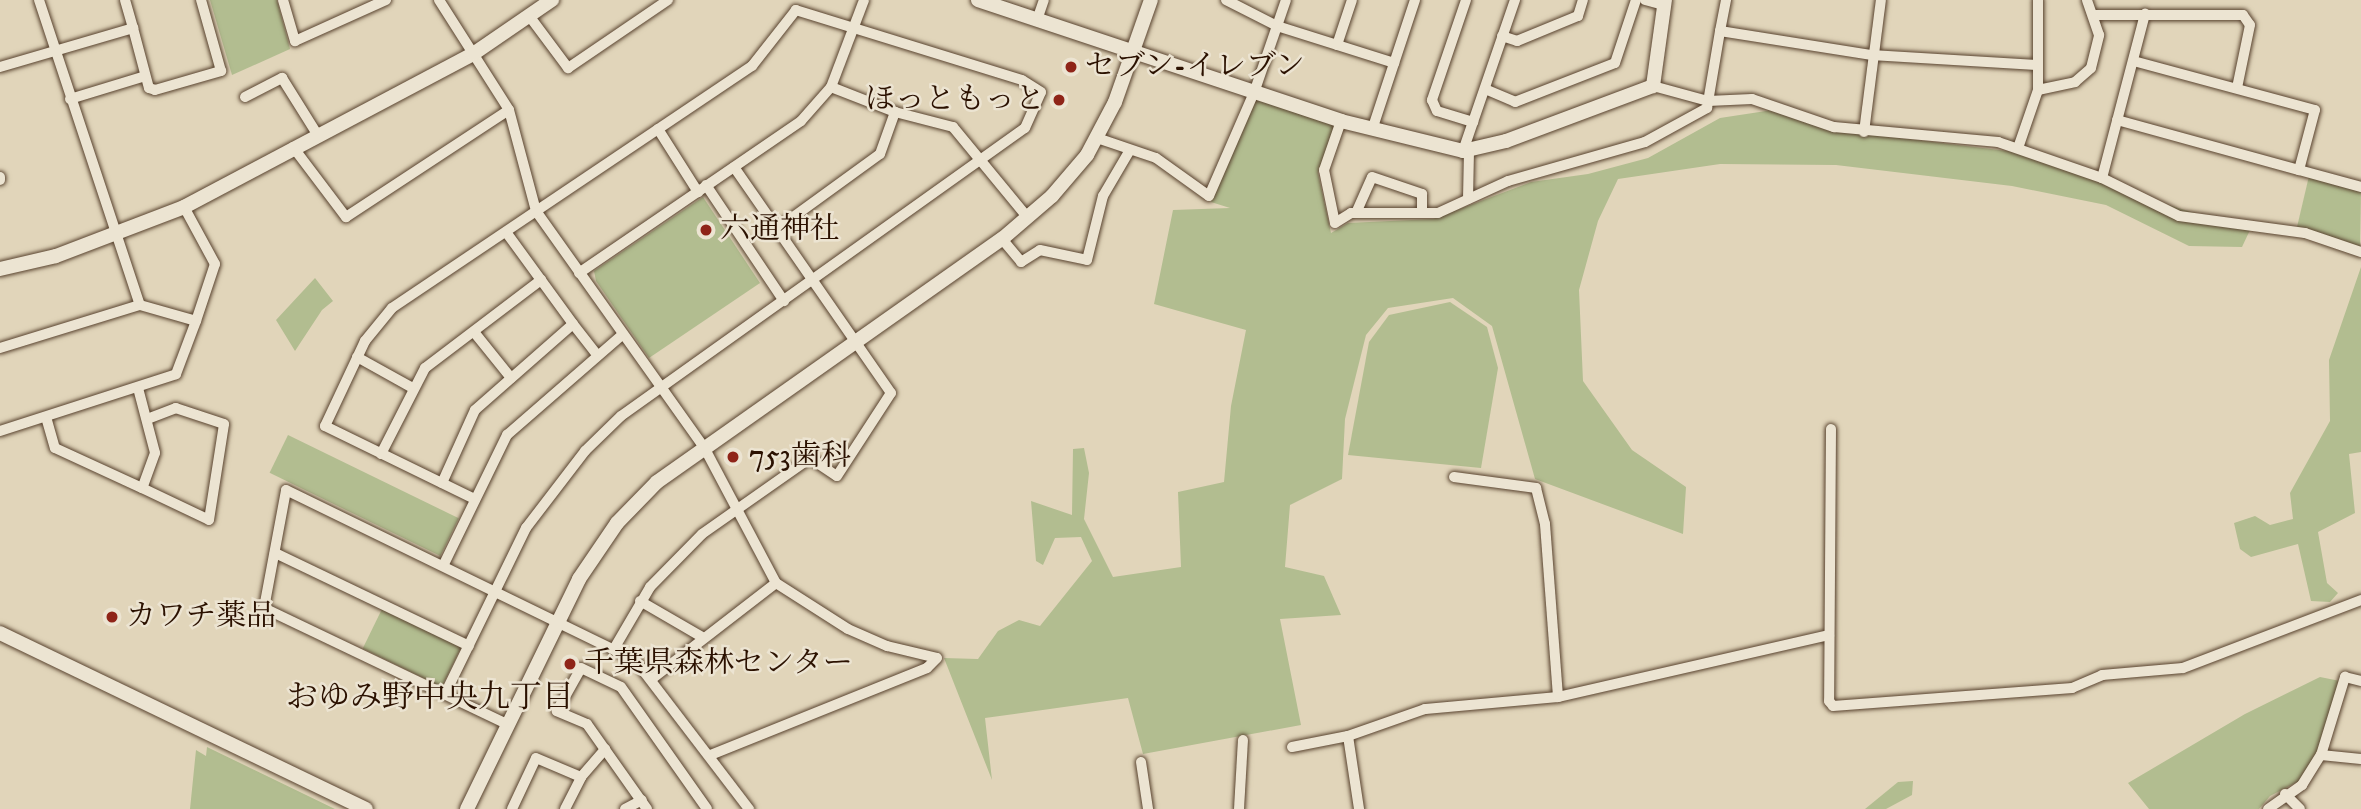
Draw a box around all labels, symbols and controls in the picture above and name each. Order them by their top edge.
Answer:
place label: セブン-イレブン [1085,49,1307,85]
marker: セブン-イレブン [1063,59,1079,75]
place label: ほっともっと [865,82,1045,118]
marker: ほっともっと [1051,92,1067,108]
place label: 六通神社 [720,212,840,248]
marker: 六通神社 [698,222,714,238]
place label: 753歯科 [749,439,851,475]
marker: 753歯科 [723,447,743,467]
place label: カワチ薬品 [126,599,276,635]
marker: カワチ薬品 [104,609,120,625]
place label: 千葉県森林センター [584,646,854,682]
marker: 千葉県森林センター [562,656,578,672]
district label: おゆみ野中央九丁目 [286,679,574,717]

